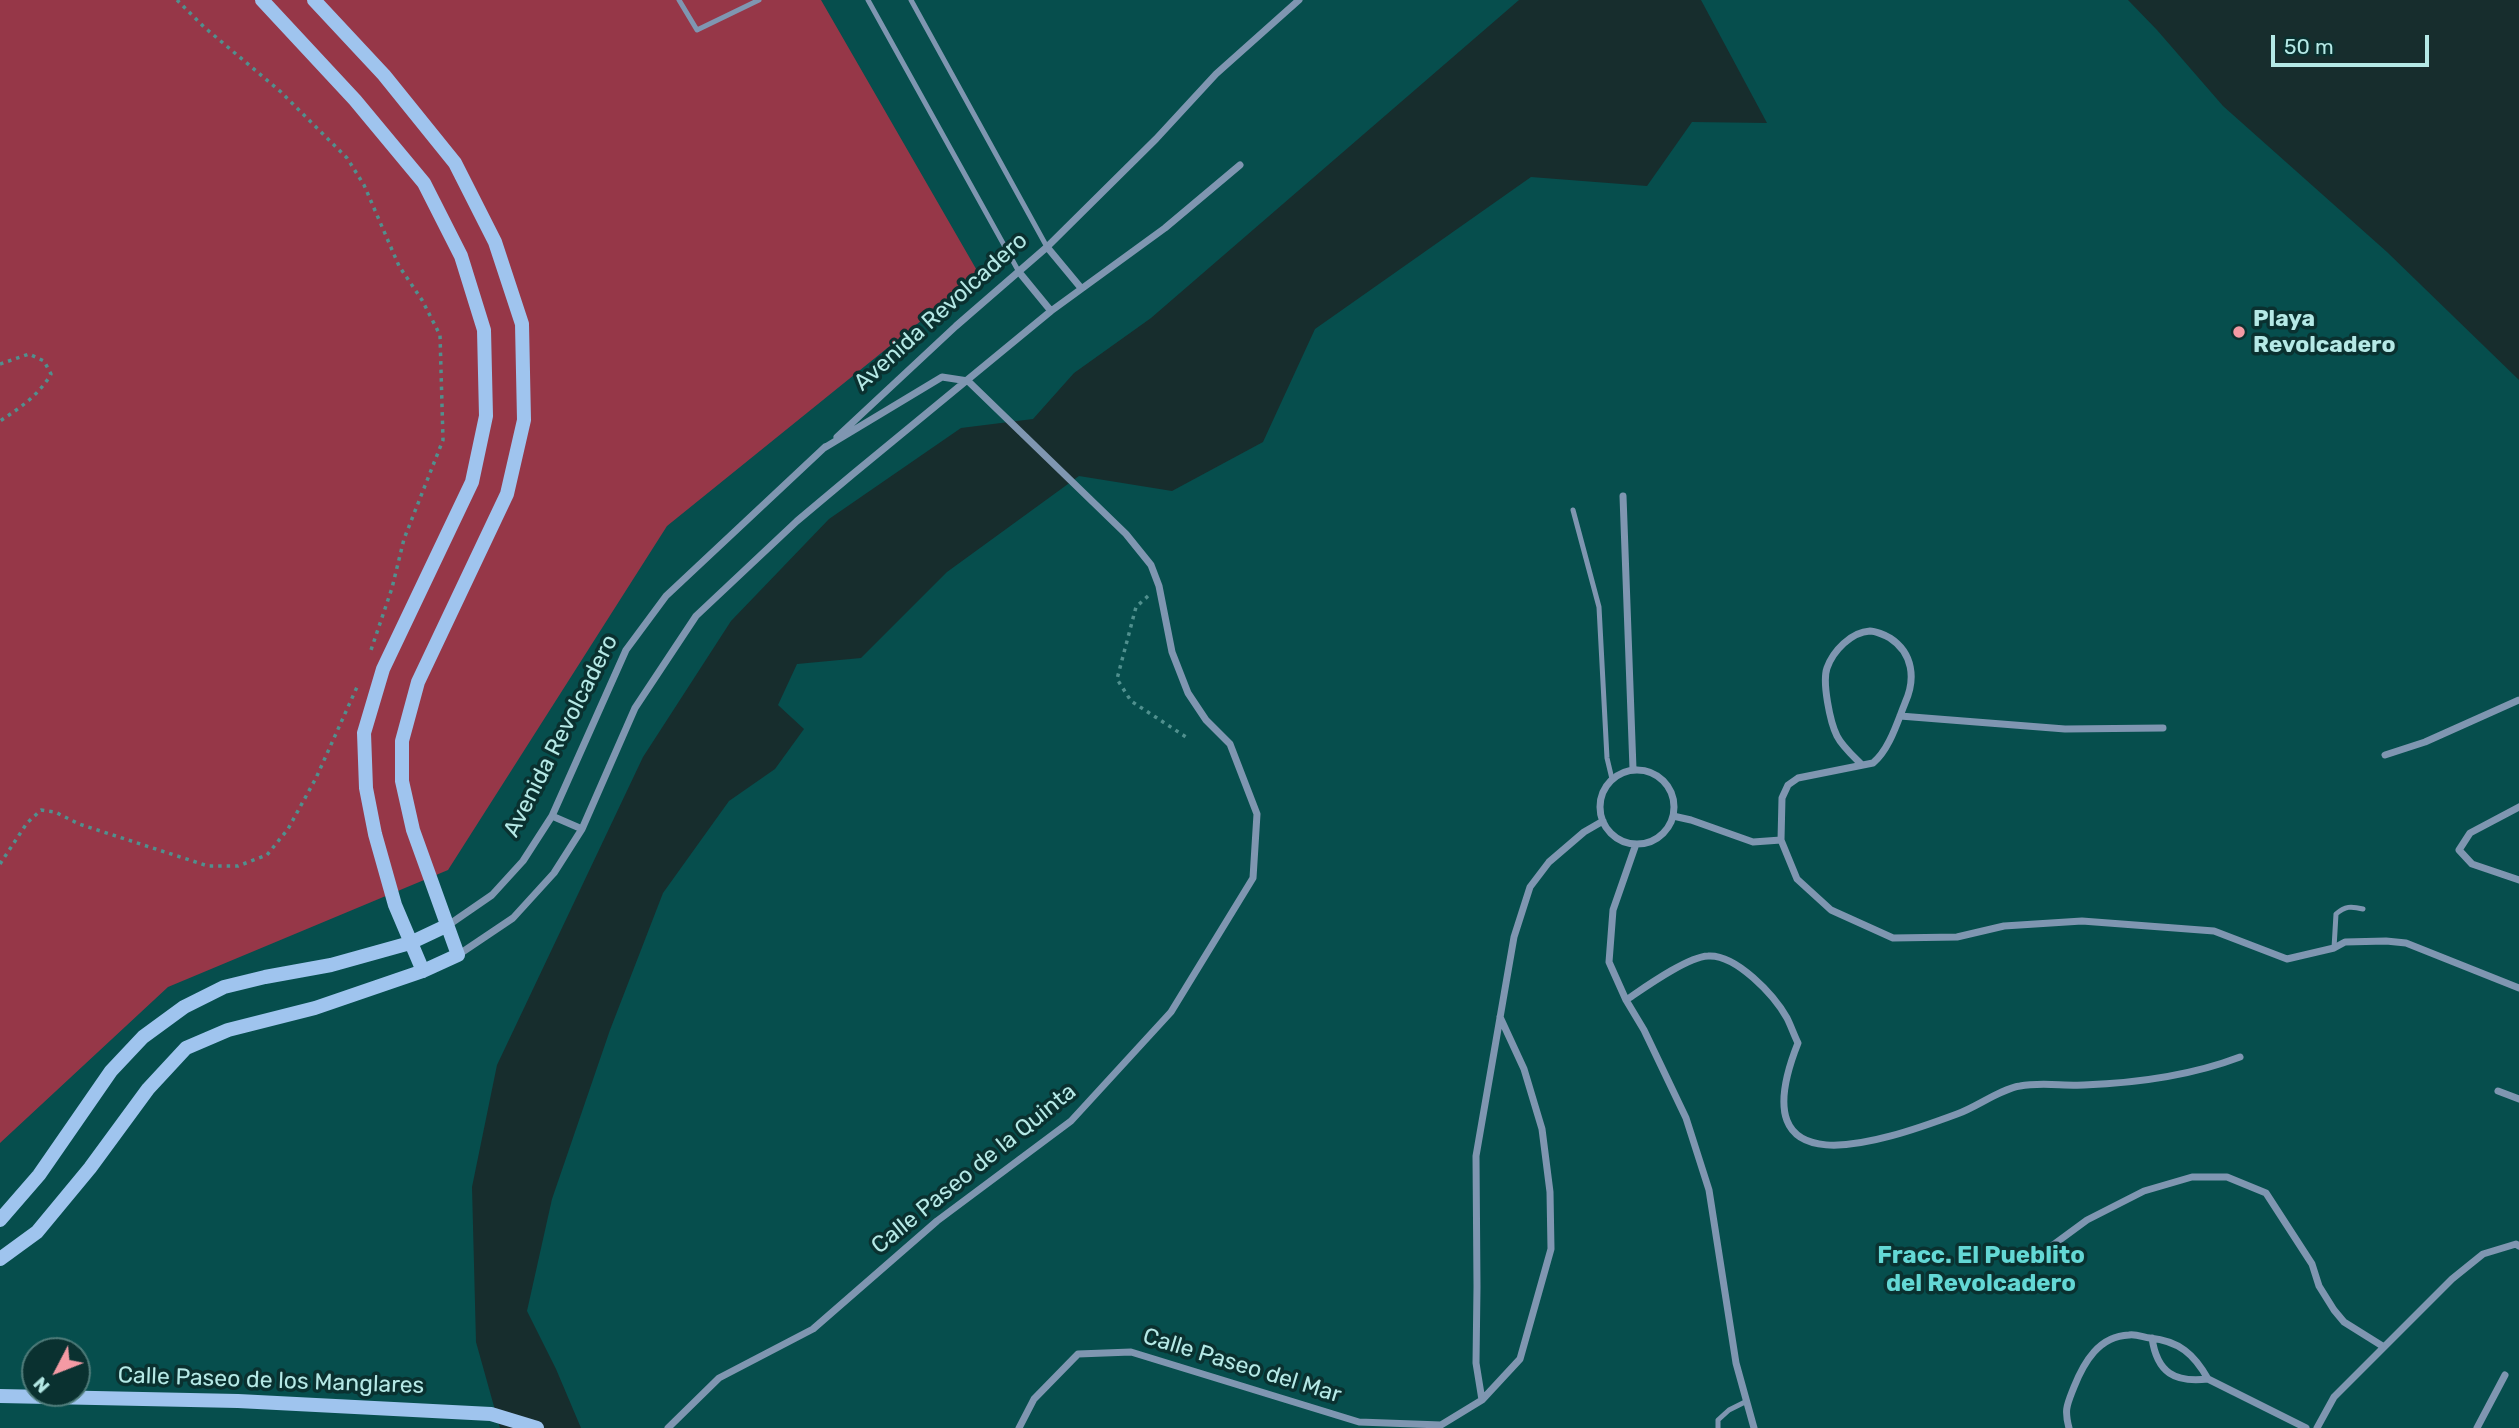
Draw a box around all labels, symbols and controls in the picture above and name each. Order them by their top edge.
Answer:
scale bar [2274,21,2432,65]
text: 50 m [2284,34,2334,59]
street label: Avenida Revolcadero [849,227,1033,397]
place label: Playa Revolcadero [2253,305,2396,359]
marker: Playa Revolcadero [2231,324,2247,340]
street label: Avenida Revolcadero [498,630,624,842]
street label: Calle Paseo de la Quinta [866,1078,1082,1260]
district label: Fracc. El Pueblito del Revolcadero [1877,1242,2085,1298]
street label: Calle Paseo del Mar [1140,1323,1344,1409]
north arrow [21,1337,91,1407]
street label: Calle Paseo de los Manglares [117,1362,425,1400]
text: N [28,1372,55,1398]

